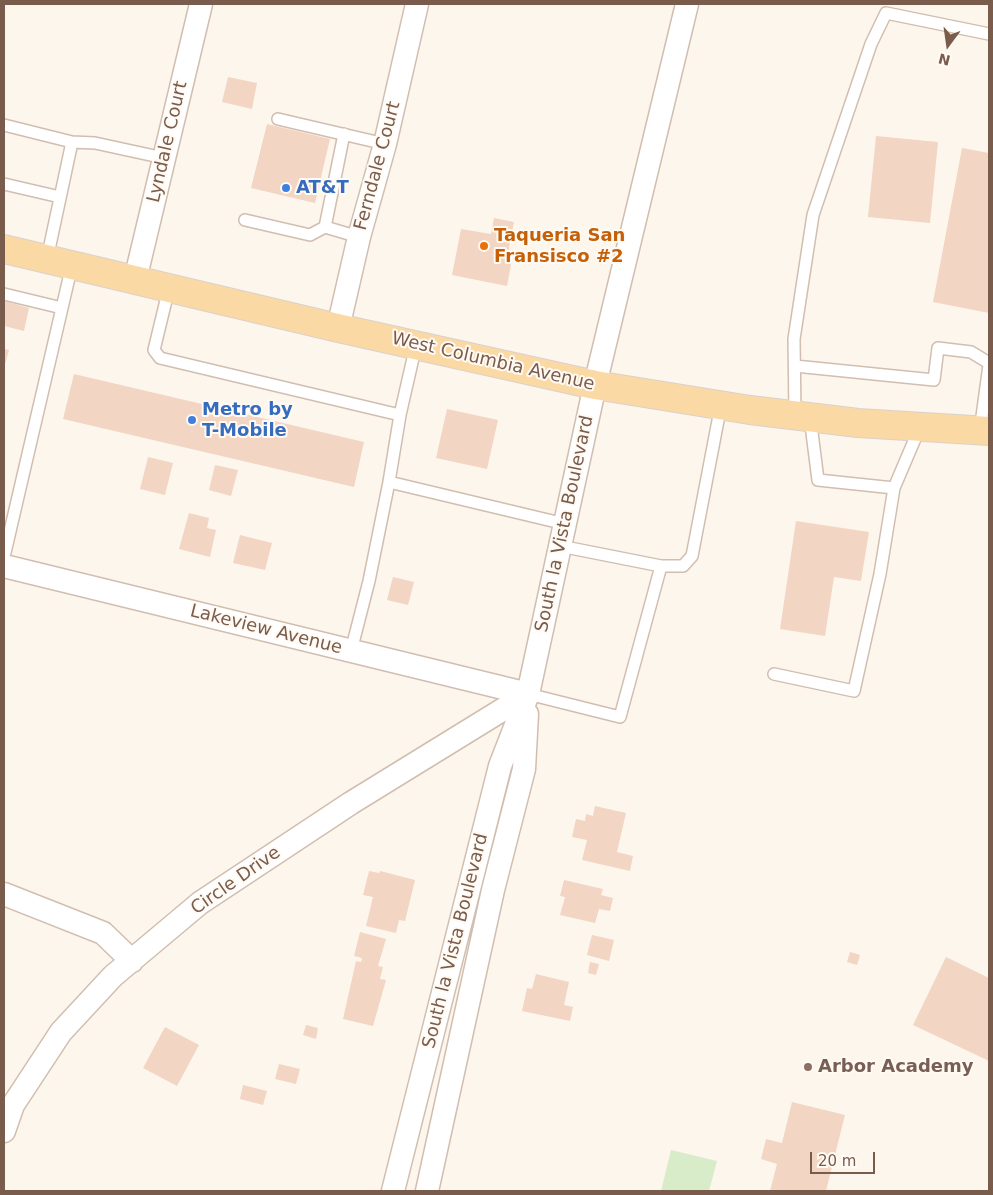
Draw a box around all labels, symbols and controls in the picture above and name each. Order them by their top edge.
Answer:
north arrow [923,20,973,70]
text: N [937,50,952,69]
street label: Lyndale Court [144,79,192,205]
street label: Ferndale Court [350,99,406,233]
place label: AT&T [296,177,349,199]
marker: AT&T [280,182,292,194]
place label: Taqueria San Fransisco #2 [494,225,625,268]
marker: Taqueria San Fransisco #2 [478,240,490,252]
street label: West Columbia Avenue [389,328,597,396]
place label: Metro by T-Mobile [202,399,293,442]
marker: Metro by T-Mobile [186,414,198,426]
street label: South la Vista Boulevard [531,414,599,634]
street label: Lakeview Avenue [188,601,344,659]
street label: South la Vista Boulevard [419,831,493,1051]
street label: Circle Drive [187,842,285,920]
place label: Arbor Academy [818,1056,974,1078]
marker: Arbor Academy [802,1061,814,1073]
scale bar [813,1142,878,1174]
text: 20 m [818,1152,856,1170]

